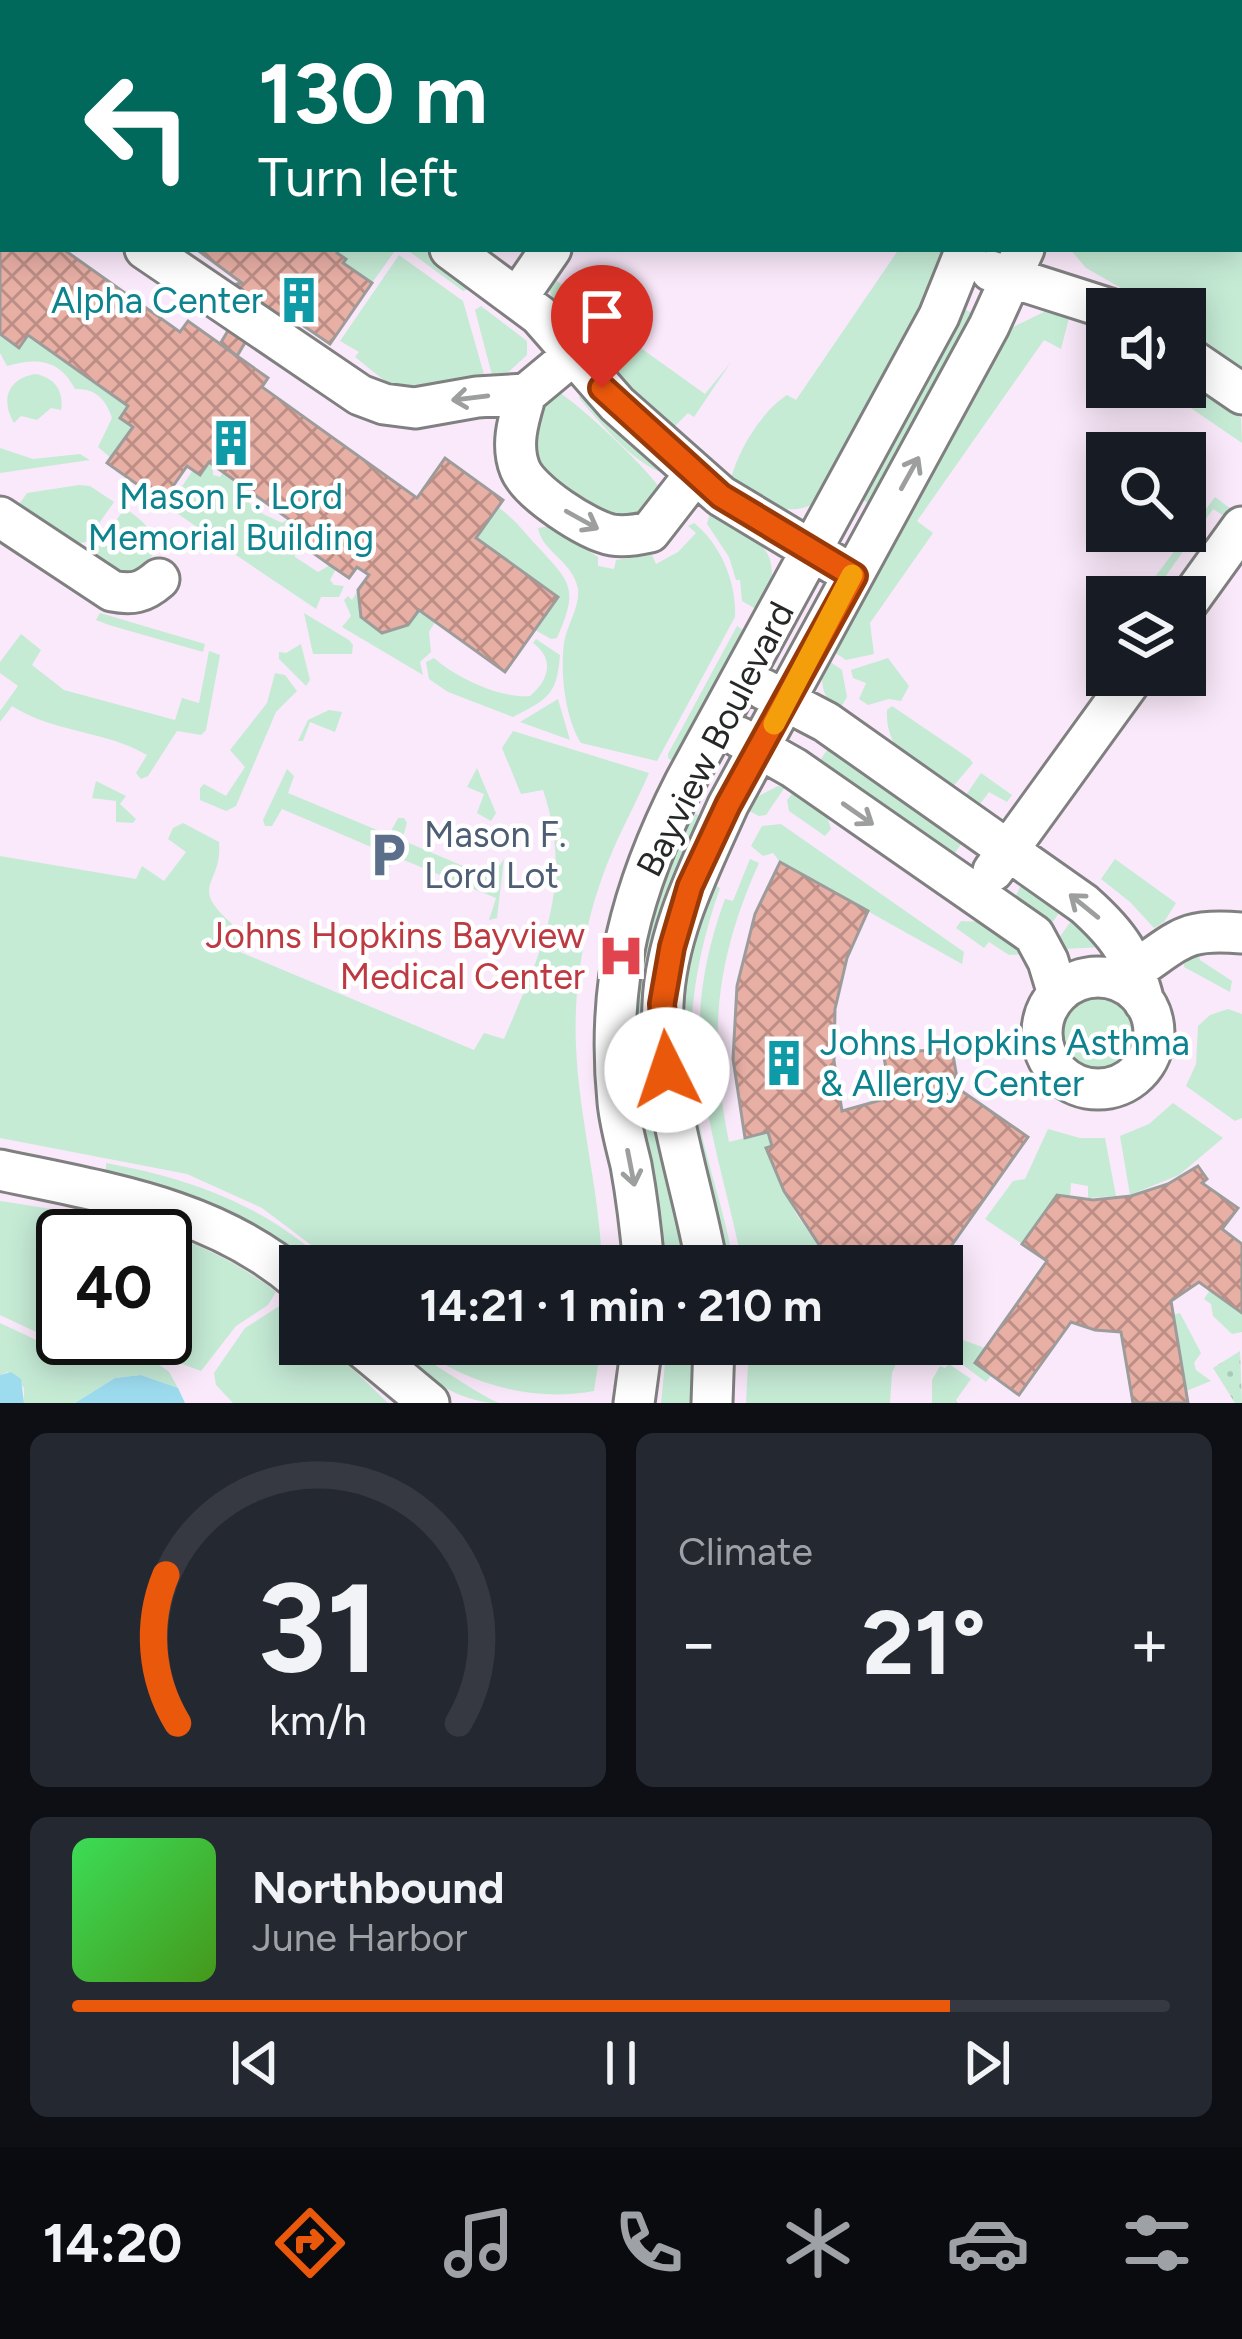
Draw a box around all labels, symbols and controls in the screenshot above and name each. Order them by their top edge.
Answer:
text: 130 m [258,43,488,144]
icon: left [60,48,216,204]
text: Turn left [258,145,459,210]
pin [551,265,653,388]
building icon: Alpha Center [274,275,324,325]
place label: Alpha Center [51,279,263,322]
icon: arrive [569,283,635,349]
map controls [1086,288,1206,696]
button: sound [1086,288,1206,408]
one-way arrow [452,388,491,410]
building icon: Mason F. Lord Memorial Building [206,418,256,468]
button: search [1086,432,1206,552]
one-way arrow [899,456,922,491]
place label: Mason F. Lord Memorial Building [88,475,374,559]
one-way arrow [564,509,599,533]
button: layers [1086,576,1206,696]
street label: Bayview Boulevard [627,595,803,883]
one-way arrow [841,801,875,826]
place label: Mason F. Lord Lot [424,813,567,897]
parking icon: Mason F. Lord Lot [363,830,413,880]
one-way arrow [1069,892,1100,920]
place label: Johns Hopkins Bayview Medical Center [205,914,585,998]
hospital icon: Johns Hopkins Bayview Medical Center [596,931,646,981]
position arrow [604,1007,730,1133]
place label: Johns Hopkins Asthma & Allergy Center [820,1021,1190,1105]
building icon: Johns Hopkins Asthma & Allergy Center [759,1038,809,1088]
one-way arrow [621,1148,643,1187]
speed limit sign: 40 [36,1209,192,1365]
text: 14:21 · 1 min · 210 m [420,1278,822,1332]
text: Climate [678,1528,813,1575]
text: 31 [257,1553,379,1703]
text: 21° [862,1588,986,1697]
text: − [678,1603,719,1683]
text: + [1129,1603,1170,1683]
text: km/h [269,1694,367,1746]
text: Northbound [252,1860,505,1914]
text: June Harbor [252,1914,468,1961]
icon: previous [222,2030,288,2096]
icon: pause [588,2030,654,2096]
icon: next [954,2030,1020,2096]
icon: directions [268,2201,352,2285]
icon: music [437,2201,521,2285]
icon: phone [607,2201,691,2285]
icon: climate [776,2201,860,2285]
icon: car [946,2201,1030,2285]
icon: filters [1115,2201,1199,2285]
text: 14:20 [43,2211,182,2276]

